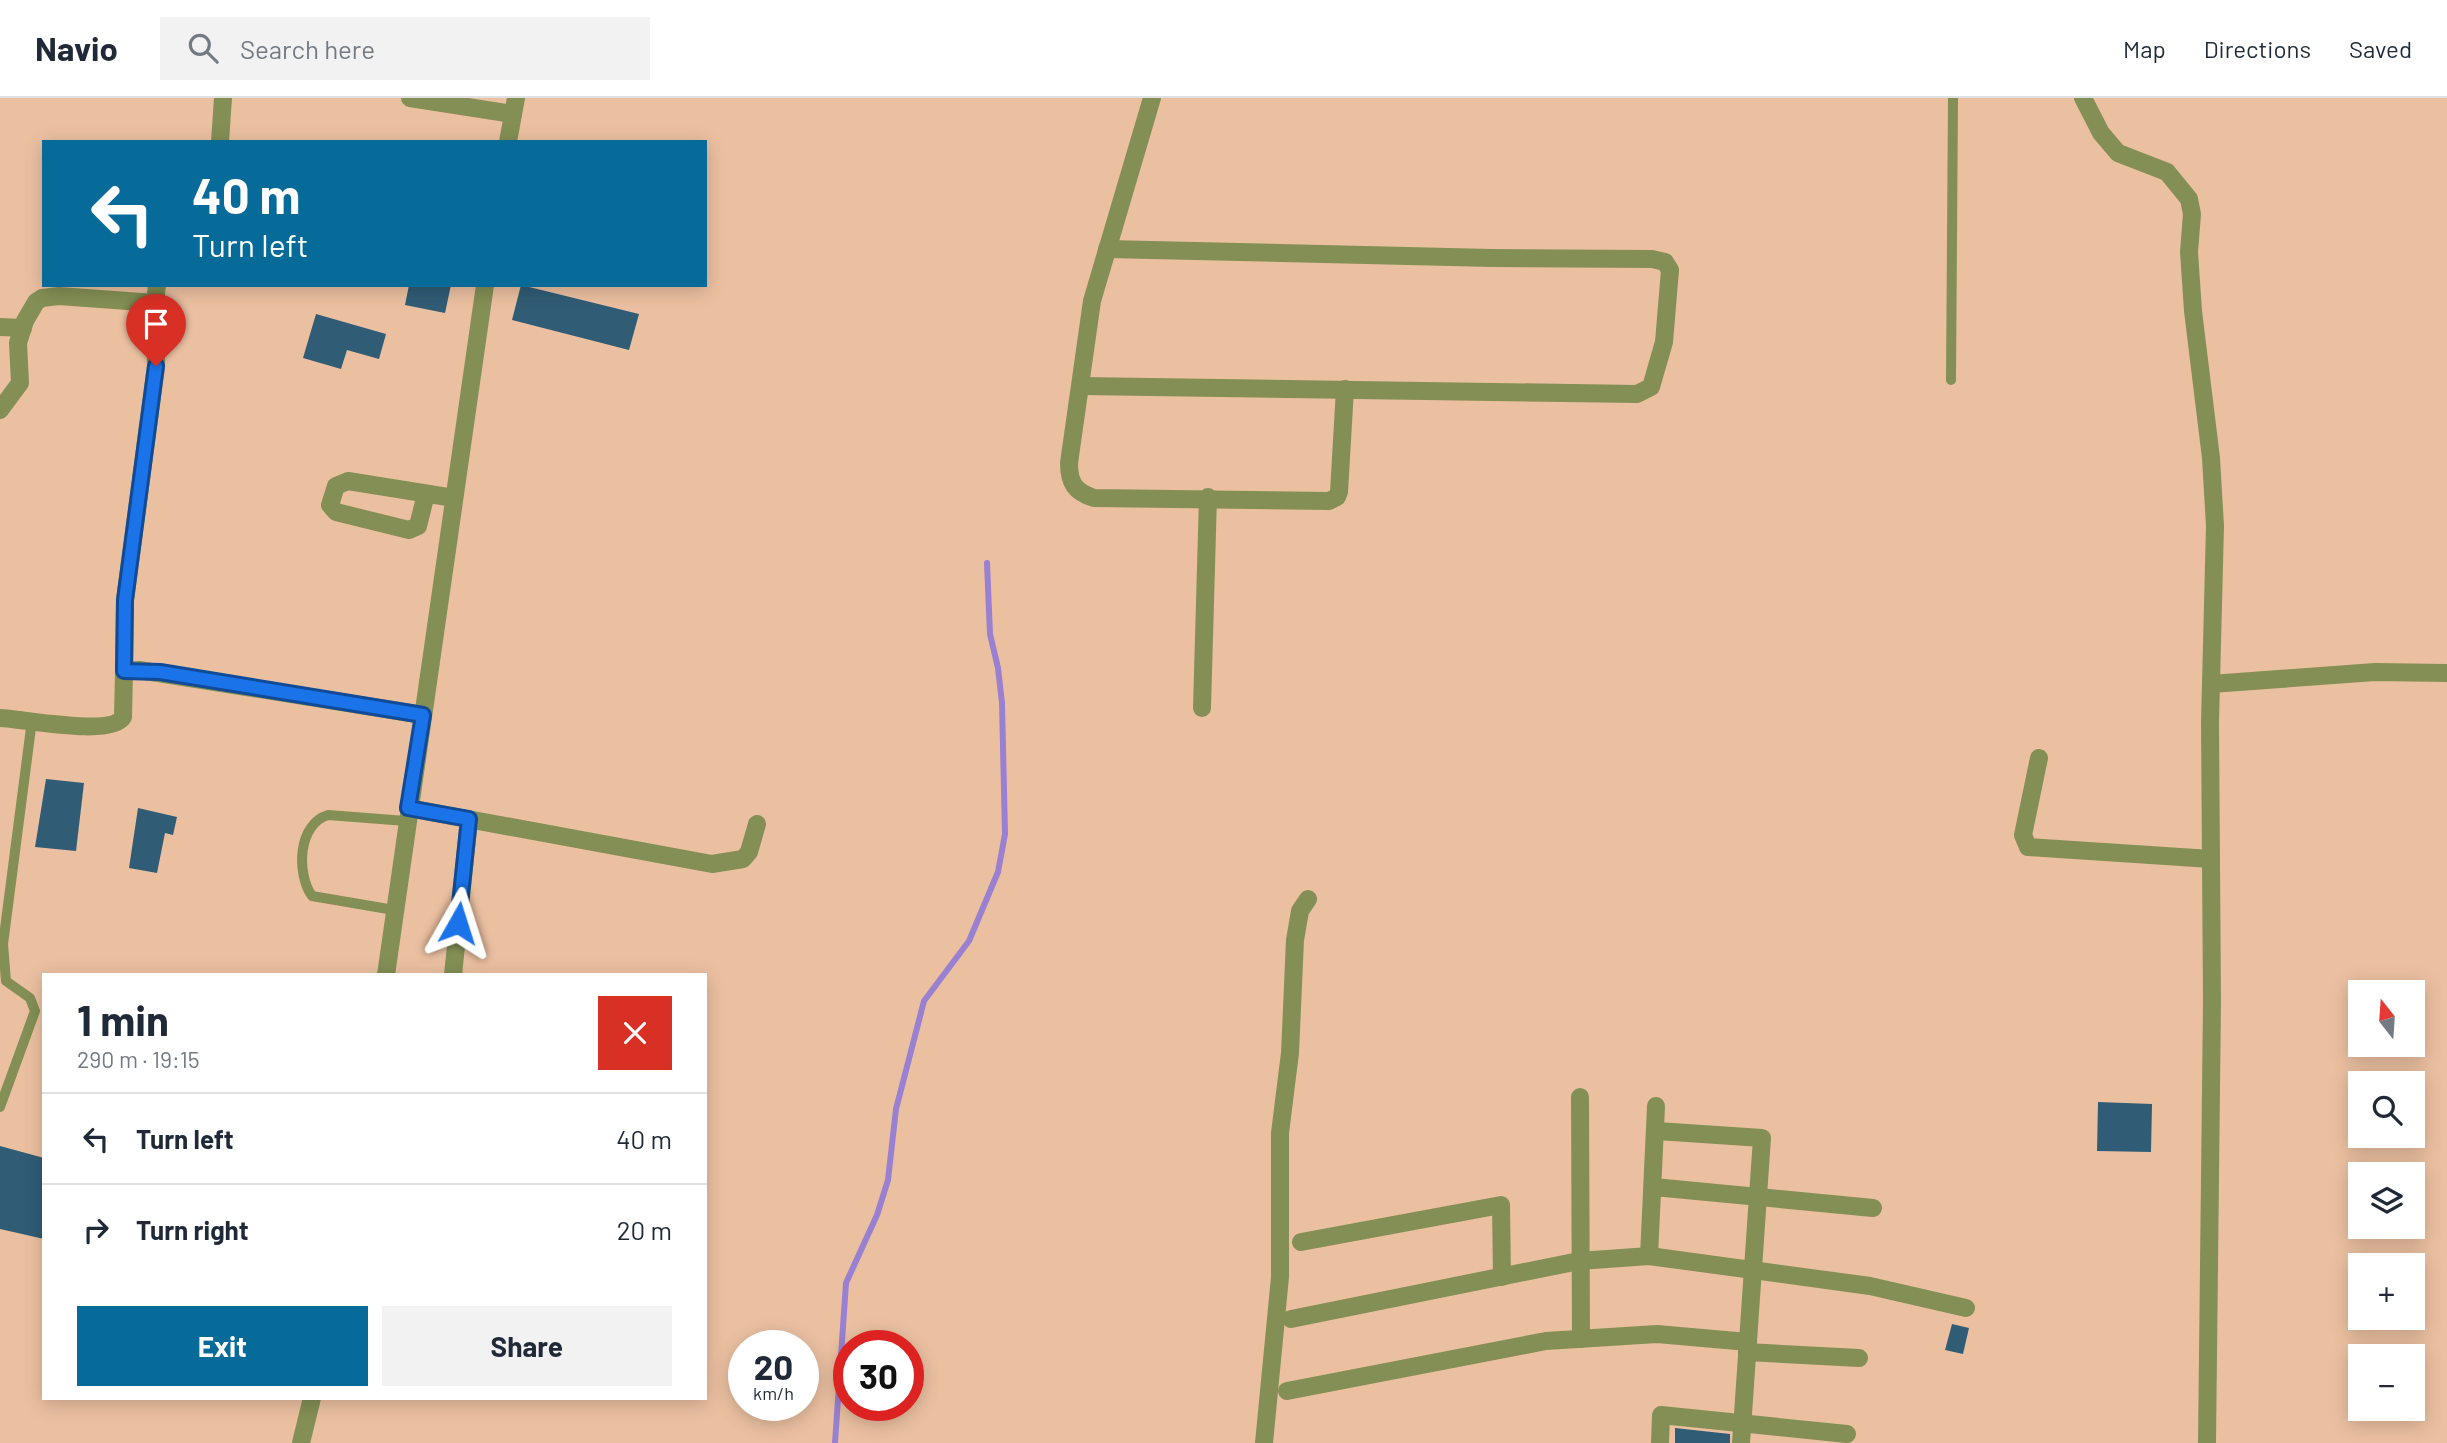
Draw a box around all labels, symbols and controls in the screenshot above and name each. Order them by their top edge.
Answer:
search box [160,17,650,80]
text: Navio [35,28,118,68]
icon: search [184,29,222,67]
text: Search here [240,33,375,64]
text: Map [2123,34,2166,63]
text: Directions [2204,34,2311,63]
text: Saved [2349,34,2412,63]
text: 40 m [192,165,300,224]
icon: left [77,168,168,259]
text: Turn left [192,225,309,263]
pin [126,294,186,366]
icon: arrive [137,305,175,343]
position arrow [421,886,495,960]
north arrow [2348,980,2426,1057]
map controls [2348,980,2425,1421]
text: 1 min [77,994,169,1044]
button: close [598,996,672,1070]
text: 290 m · 19:15 [77,1045,200,1073]
button: search [2348,1071,2425,1148]
icon: left [77,1120,115,1158]
text: Turn left [136,1123,234,1154]
text: 40 m [616,1123,672,1154]
button: layers [2348,1162,2425,1239]
icon: right [77,1211,115,1249]
text: Turn right [136,1214,249,1245]
text: 20 m [617,1214,672,1245]
button: + [2348,1253,2425,1330]
button: Exit [77,1306,368,1386]
button: Share [382,1306,672,1386]
speed limit sign: 30 [833,1330,924,1421]
button: − [2348,1344,2425,1421]
text: 20 [754,1345,793,1387]
text: km/h [753,1382,794,1404]

